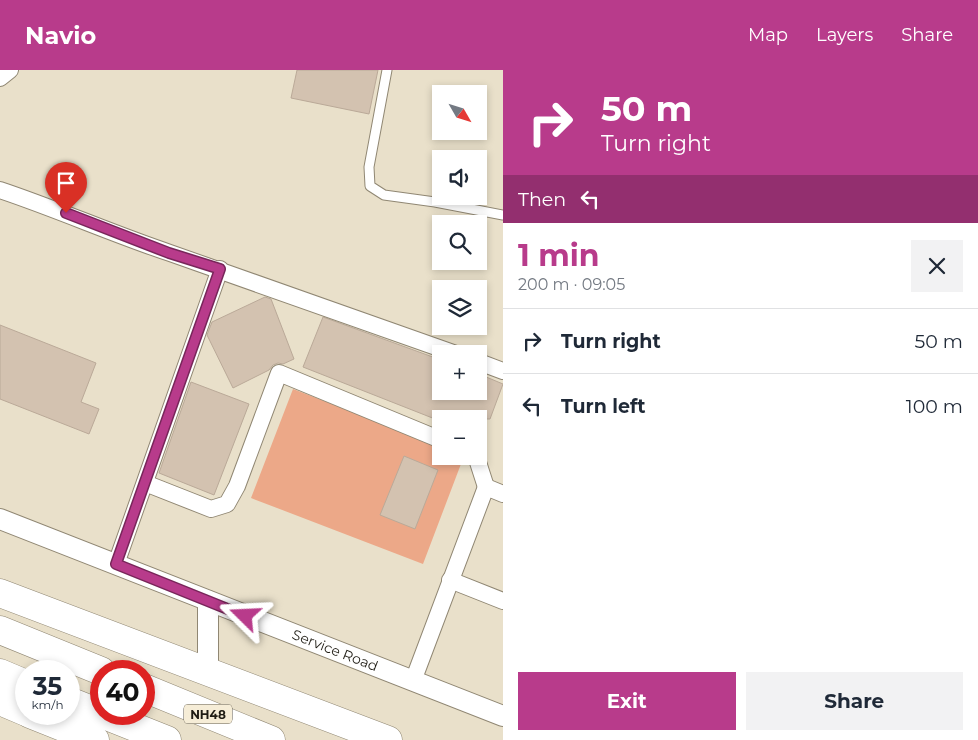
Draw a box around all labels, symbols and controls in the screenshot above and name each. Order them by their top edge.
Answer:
text: Navio [25,21,96,50]
text: Map [748,24,788,46]
text: Layers [816,24,873,46]
text: Share [901,24,953,46]
north arrow [432,85,488,140]
map controls [432,85,487,465]
text: 50 m [601,87,692,130]
icon: right [518,90,583,155]
text: Turn right [601,130,711,157]
button: sound [432,150,487,205]
pin [45,162,87,213]
icon: arrive [52,169,80,197]
icon: left [576,185,604,213]
text: Then [518,188,566,211]
button: search [432,215,487,270]
text: 1 min [518,237,599,274]
button: close [911,240,963,292]
text: 200 m · 09:05 [518,275,625,294]
button: layers [432,280,487,335]
icon: right [518,327,546,355]
text: Turn right [561,330,661,353]
text: 50 m [915,330,963,353]
button: + [432,345,487,400]
icon: left [518,392,546,420]
text: Turn left [561,395,646,418]
text: 100 m [906,395,963,418]
button: − [432,410,487,465]
position arrow [218,589,270,641]
street label: Service Road [290,625,381,675]
speed limit sign: 40 [90,660,155,725]
text: 35 [33,671,62,701]
button: Exit [518,672,736,730]
button: Share [746,672,963,730]
text: km/h [31,697,64,712]
road number: NH48 [184,704,232,724]

